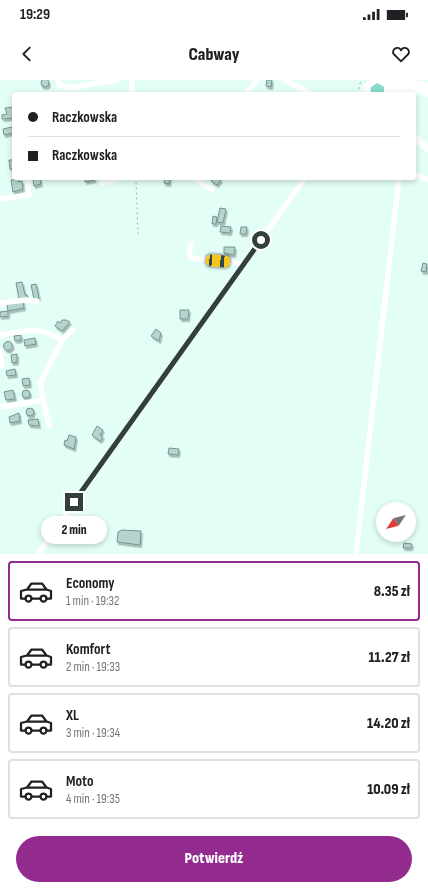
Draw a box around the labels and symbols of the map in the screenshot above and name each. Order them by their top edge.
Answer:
route start [252,231,270,249]
car [206,254,230,268]
route end [65,493,83,511]
north arrow [376,502,416,542]
callout: 2 min [41,516,107,544]

